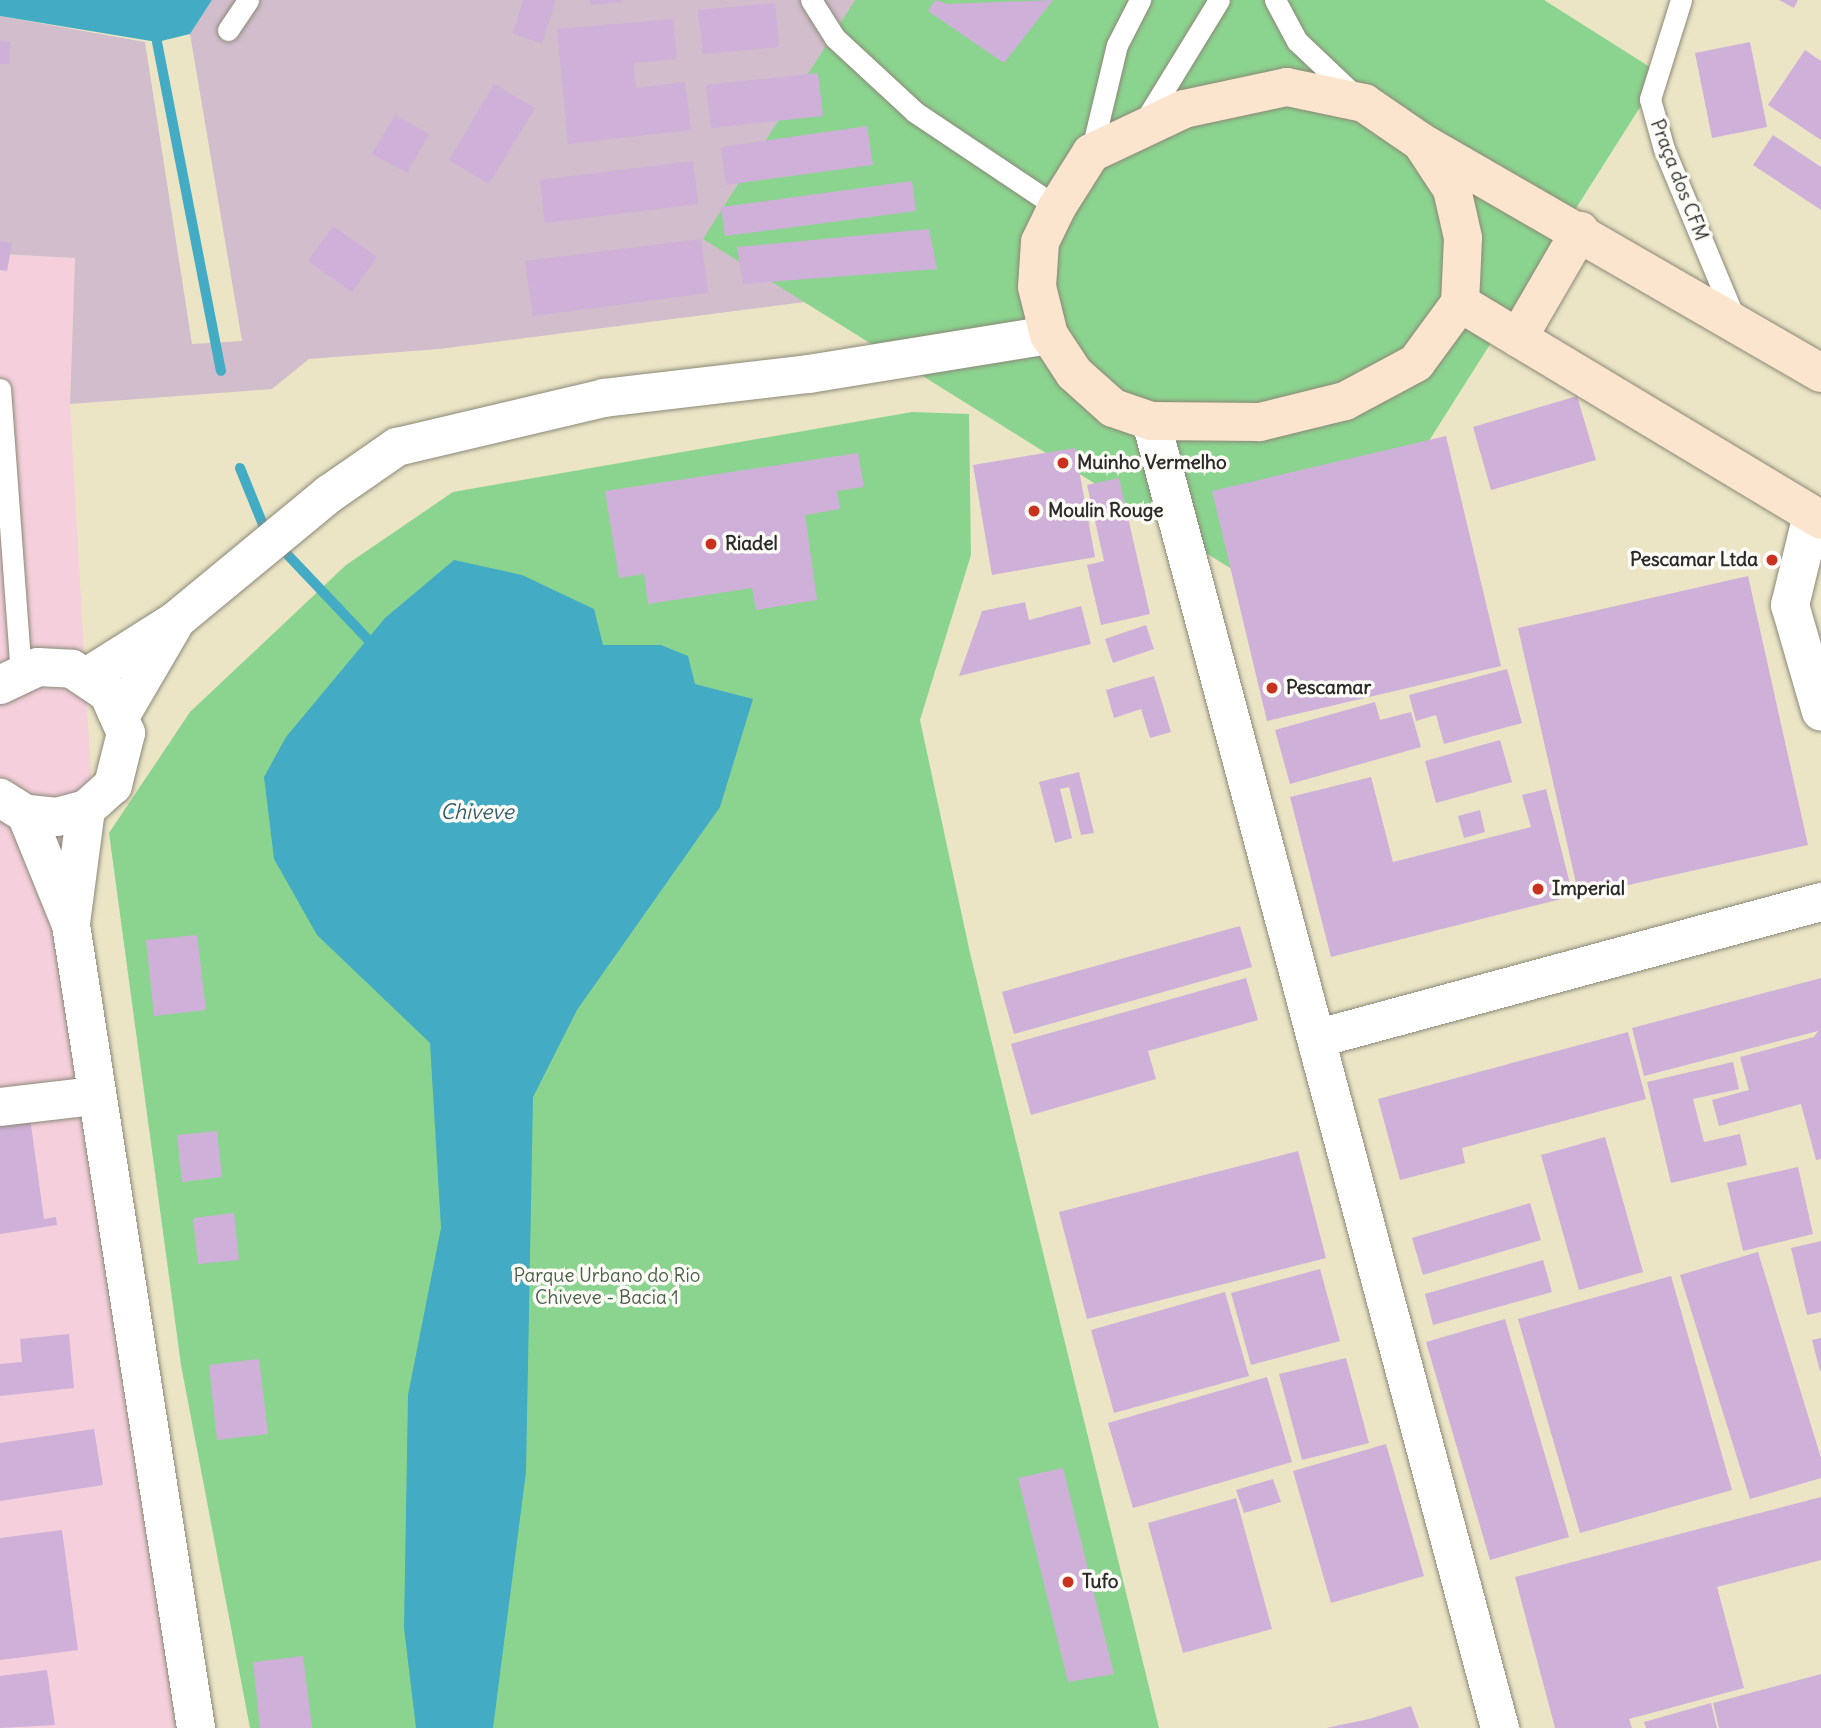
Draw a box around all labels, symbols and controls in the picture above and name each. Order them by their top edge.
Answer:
street label: Praça dos CFM [1645,116,1713,244]
place label: Muinho Vermelho [1077,452,1227,474]
marker: Muinho Vermelho [1055,455,1071,471]
place label: Moulin Rouge [1048,500,1164,522]
marker: Moulin Rouge [1026,503,1042,519]
place label: Riadel [725,533,778,555]
marker: Riadel [703,536,719,552]
place label: Pescamar Ltda [1630,549,1758,571]
marker: Pescamar Ltda [1764,552,1780,568]
place label: Pescamar [1286,677,1371,699]
marker: Pescamar [1264,680,1280,696]
water label: Chiveve [440,799,514,825]
place label: Imperial [1552,878,1625,900]
marker: Imperial [1530,881,1546,897]
park label: Parque Urbano do Rio Chiveve - Bacia 1 [513,1265,701,1309]
place label: Tufo [1082,1571,1118,1593]
marker: Tufo [1060,1574,1076,1590]

